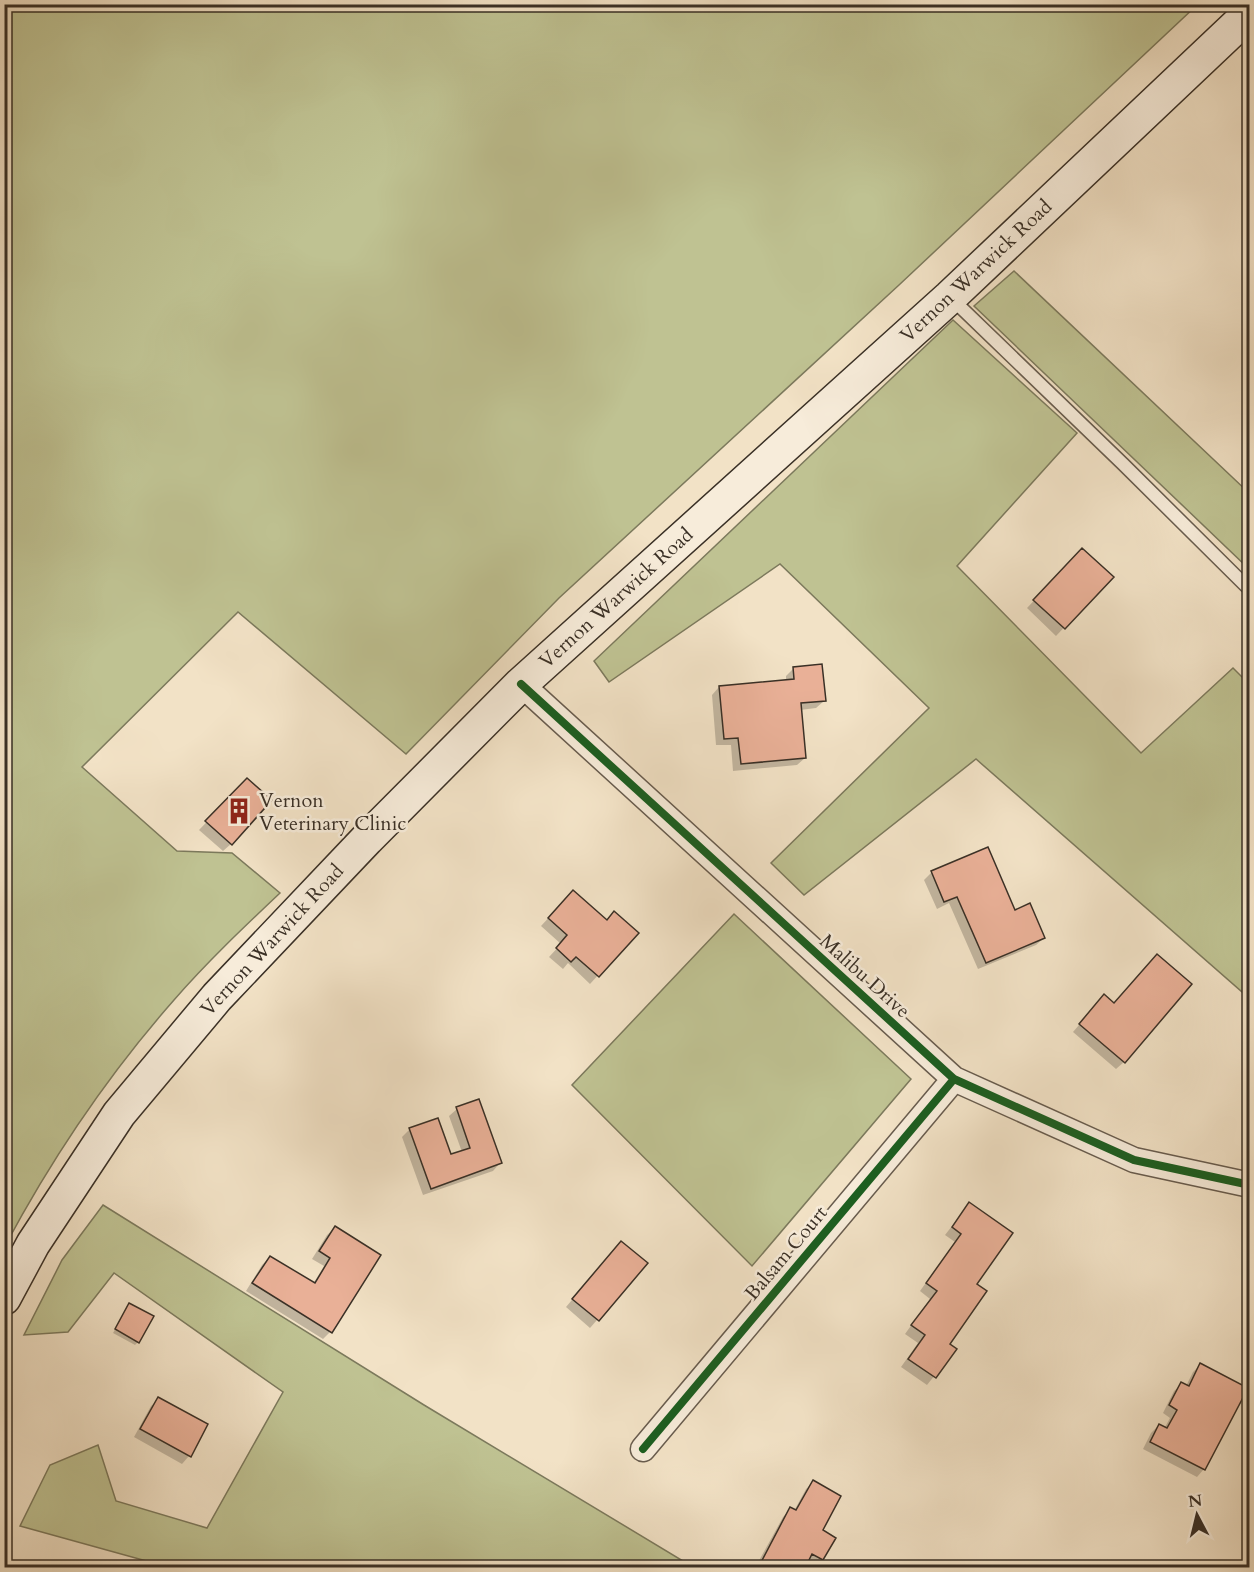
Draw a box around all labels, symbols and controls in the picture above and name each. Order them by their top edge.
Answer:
street label: Vernon Warwick Road [894,193,1058,349]
street label: Vernon Warwick Road [533,521,699,675]
place label: Vernon Veterinary Clinic [259,787,406,837]
building icon: Vernon Veterinary Clinic [224,796,254,826]
street label: Vernon Warwick Road [194,858,350,1022]
street label: Malibu Drive [814,928,916,1024]
street label: Balsam Court [738,1200,834,1306]
north arrow [1167,1485,1227,1545]
text: N [1187,1489,1204,1513]

